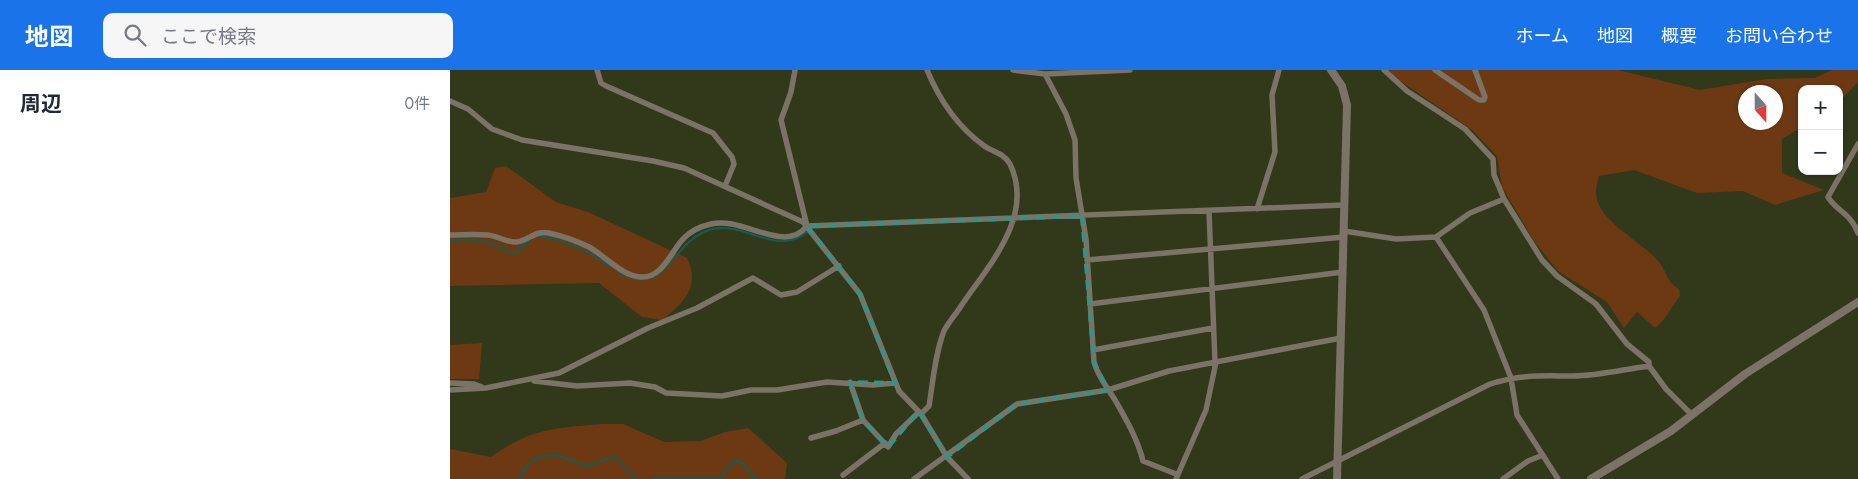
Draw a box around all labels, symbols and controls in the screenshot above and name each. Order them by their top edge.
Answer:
search box [103,13,453,58]
text: 地図 [25,19,73,54]
icon: search [121,21,149,49]
text: ここで検索 [161,23,256,50]
text: ホーム [1516,23,1569,49]
text: 地図 [1597,23,1633,49]
text: 概要 [1661,23,1697,49]
text: お問い合わせ [1725,23,1833,49]
north arrow [1738,85,1783,130]
map controls [1798,85,1843,175]
button: + [1798,85,1843,130]
text: 周辺 [20,89,62,119]
text: 0件 [404,92,430,115]
button: − [1798,130,1843,175]

